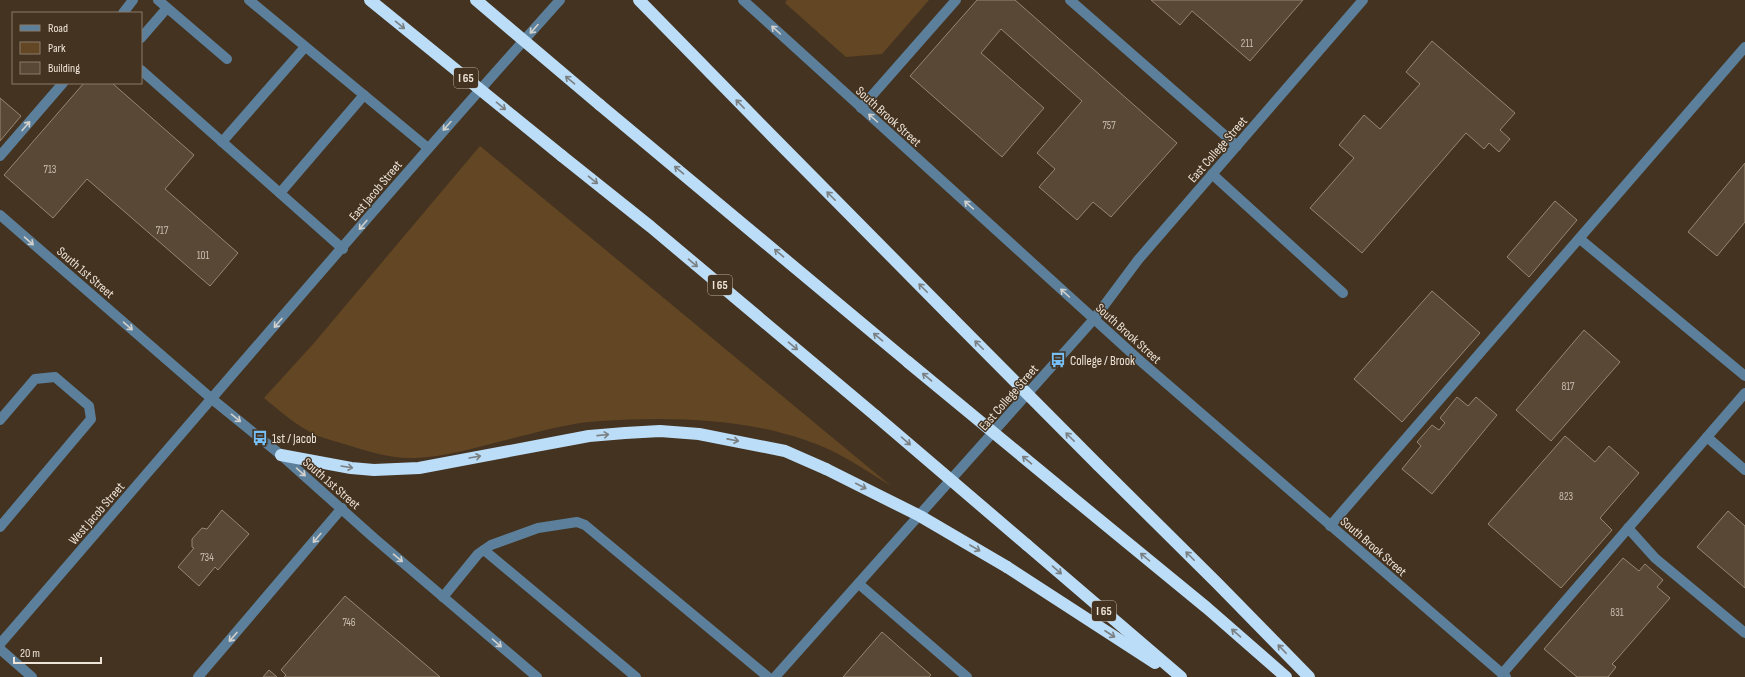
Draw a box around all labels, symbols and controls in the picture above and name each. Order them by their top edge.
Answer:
legend [12,12,142,84]
one-way arrow [394,20,405,29]
text: Road [48,21,68,36]
one-way arrow [529,24,539,34]
one-way arrow [771,26,782,35]
house number: 211 [1241,37,1253,50]
text: Park [48,41,66,56]
text: Building [48,61,80,76]
road number: I 65 [454,68,478,88]
one-way arrow [565,75,576,84]
street label: South Brook Street [852,83,924,150]
one-way arrow [735,99,745,109]
one-way arrow [496,102,506,111]
street label: East College Street [1185,113,1251,186]
one-way arrow [868,114,878,123]
house number: 757 [1102,119,1116,132]
one-way arrow [21,121,30,132]
one-way arrow [443,121,452,131]
street label: East Jacob Street [346,157,406,224]
house number: 713 [44,163,57,176]
one-way arrow [673,166,684,175]
one-way arrow [587,176,598,185]
one-way arrow [826,191,836,201]
one-way arrow [964,200,974,210]
one-way arrow [358,219,367,230]
house number: 717 [156,224,169,237]
one-way arrow [24,236,34,245]
street label: South 1st Street [53,244,117,302]
house number: 101 [197,249,209,262]
one-way arrow [773,249,784,258]
one-way arrow [688,258,699,267]
road number: I 65 [708,275,732,295]
one-way arrow [918,283,928,293]
one-way arrow [1060,288,1070,297]
street label: South Brook Street [1092,300,1164,367]
one-way arrow [273,318,282,328]
one-way arrow [122,321,132,330]
one-way arrow [873,332,884,341]
one-way arrow [974,340,984,350]
one-way arrow [788,342,798,351]
bus stop icon: College / Brook [1049,351,1067,369]
place label: College / Brook [1070,353,1135,369]
street label: East College Street [976,361,1042,434]
one-way arrow [922,373,932,382]
house number: 817 [1561,380,1575,393]
one-way arrow [230,414,241,423]
bus stop icon: 1st / Jacob [251,429,269,447]
place label: 1st / Jacob [272,431,317,447]
one-way arrow [596,431,609,439]
one-way arrow [1065,432,1075,442]
one-way arrow [901,436,911,446]
one-way arrow [726,437,739,445]
one-way arrow [468,453,481,461]
street label: South 1st Street [299,455,363,513]
one-way arrow [1022,455,1033,464]
one-way arrow [340,463,353,471]
one-way arrow [295,467,305,476]
street label: West Jacob Street [65,479,128,548]
one-way arrow [854,483,866,490]
house number: 823 [1559,490,1573,503]
street label: South Brook Street [1337,514,1410,580]
one-way arrow [312,532,321,543]
one-way arrow [969,545,981,553]
house number: 734 [200,551,214,564]
one-way arrow [1186,551,1195,561]
one-way arrow [1139,552,1150,561]
one-way arrow [393,554,403,563]
one-way arrow [1051,566,1062,575]
road number: I 65 [1092,601,1116,621]
house number: 831 [1610,606,1624,619]
house number: 746 [342,616,356,629]
one-way arrow [1230,629,1241,638]
one-way arrow [1104,630,1115,638]
one-way arrow [228,632,237,642]
one-way arrow [491,638,502,647]
scale bar [14,639,101,665]
one-way arrow [1277,644,1286,654]
text: 20 m [20,646,40,661]

